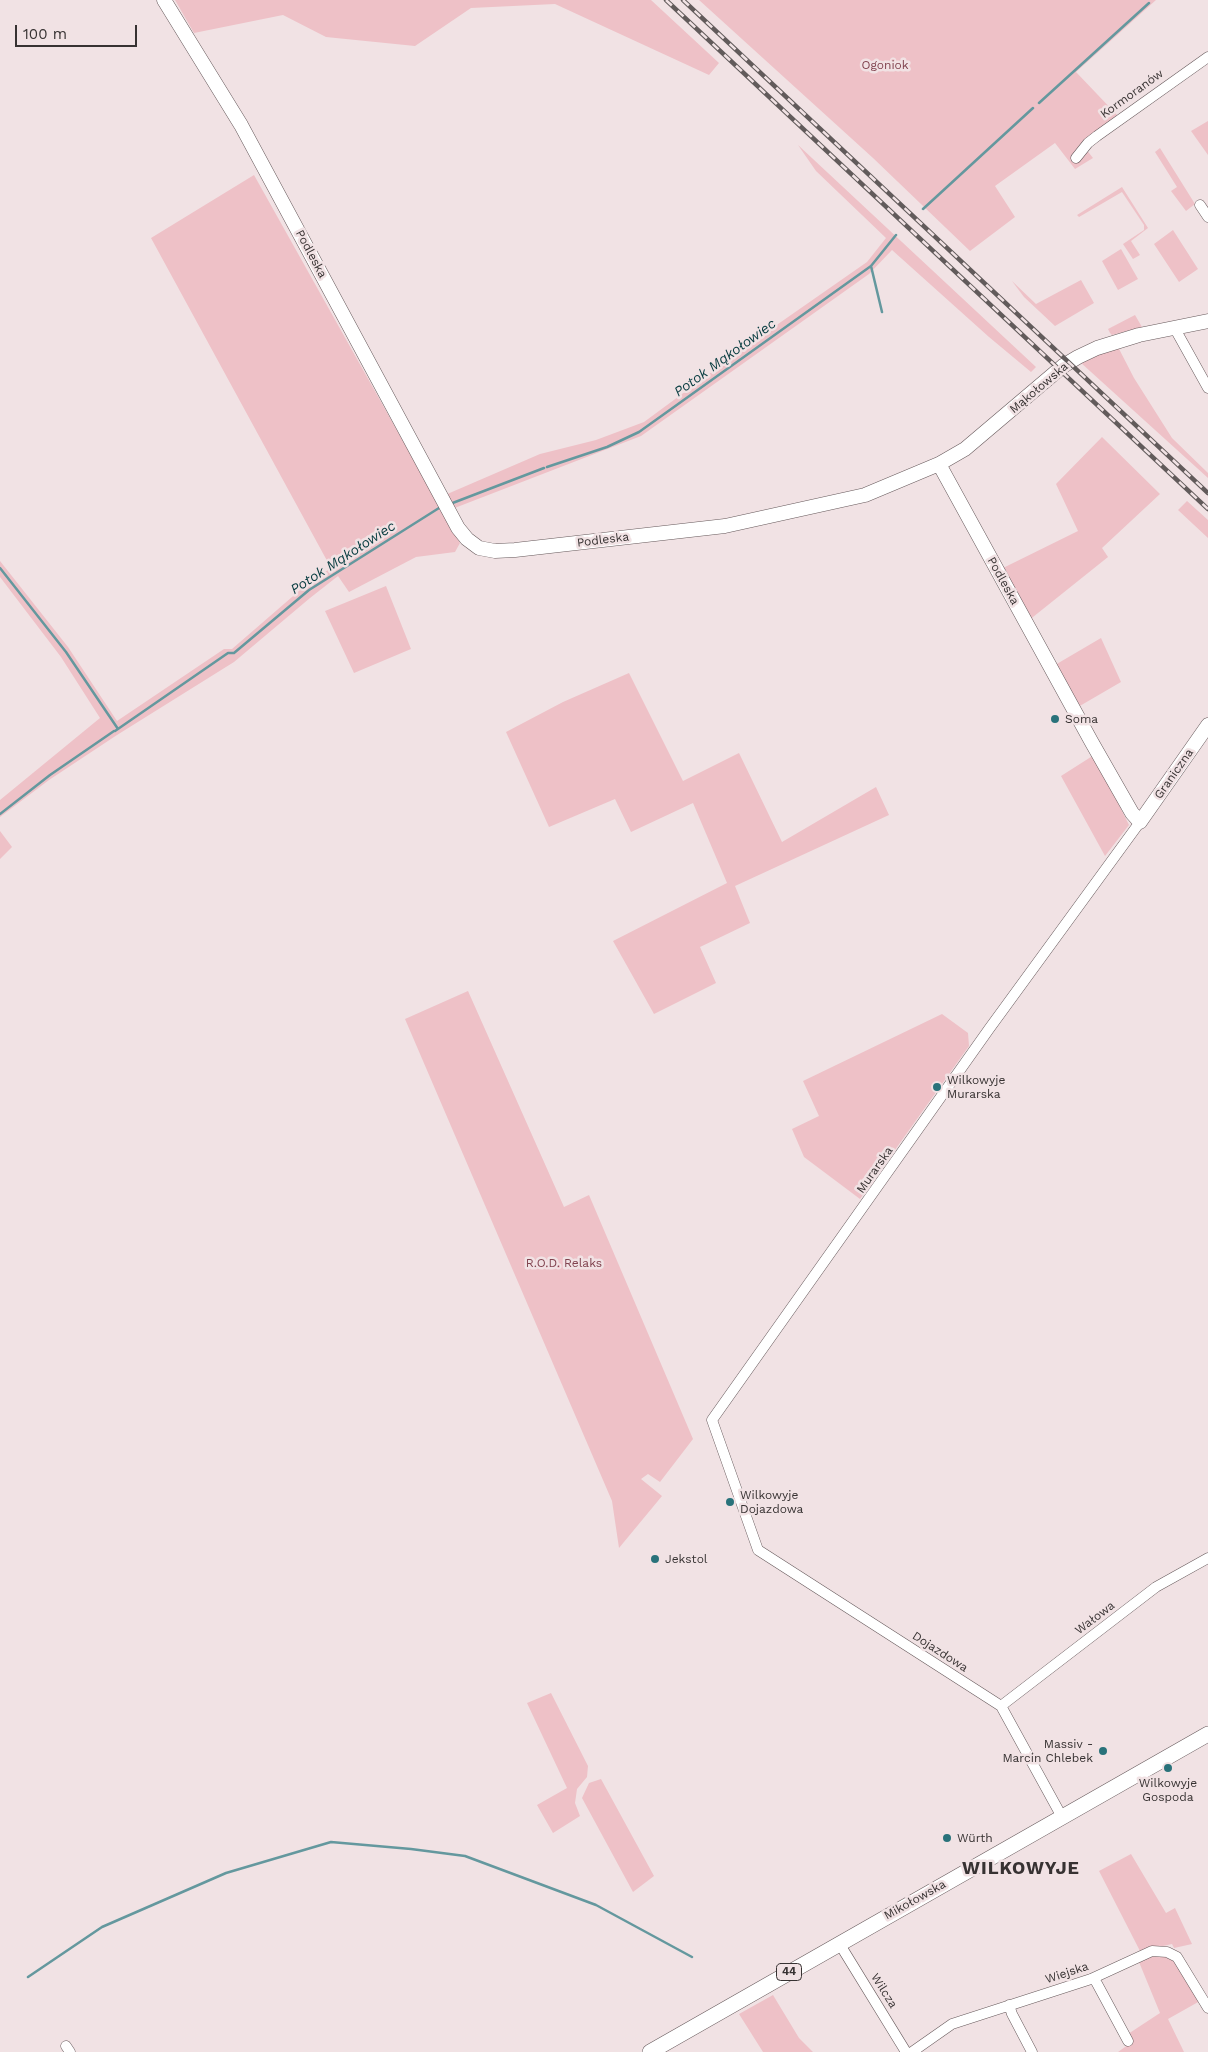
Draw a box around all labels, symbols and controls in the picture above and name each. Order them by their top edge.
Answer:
scale bar [18,15,140,47]
text: 100 m [23,25,67,43]
park label: Ogoniok [861,58,909,72]
street label: Kormoranów [1098,66,1166,122]
street label: Podleska [292,228,330,280]
water label: Potok Mąkołowiec [671,315,779,401]
street label: Mąkołowska [1007,359,1071,417]
water label: Potok Mąkołowiec [287,518,399,598]
street label: Podleska [576,530,630,550]
street label: Podleska [984,555,1022,607]
place label: Soma [1065,712,1098,726]
marker: Soma [1049,713,1061,725]
street label: Graniczna [1151,746,1197,802]
place label: Wilkowyje Murarska [947,1073,1005,1101]
marker: Wilkowyje Murarska [931,1081,943,1093]
street label: Murarska [854,1144,896,1196]
park label: R.O.D. Relaks [526,1256,602,1270]
place label: Wilkowyje Dojazdowa [740,1488,803,1516]
marker: Wilkowyje Dojazdowa [724,1496,736,1508]
place label: Jekstol [665,1552,708,1566]
marker: Jekstol [649,1553,661,1565]
street label: Wałowa [1072,1598,1118,1638]
street label: Dojazdowa [910,1629,970,1675]
place label: Massiv - Marcin Chlebek [1002,1737,1093,1765]
marker: Massiv - Marcin Chlebek [1097,1745,1109,1757]
marker: Wilkowyje Gospoda [1162,1762,1174,1774]
place label: Wilkowyje Gospoda [1139,1776,1197,1804]
place label: Würth [957,1831,993,1845]
marker: Würth [941,1832,953,1844]
district label: WILKOWYJE [961,1858,1081,1880]
street label: Mikołowska [882,1877,948,1923]
street label: Wiejska [1044,1959,1090,1987]
road number: 44 [776,1964,802,1980]
street label: Wilcza [868,1971,900,2011]

